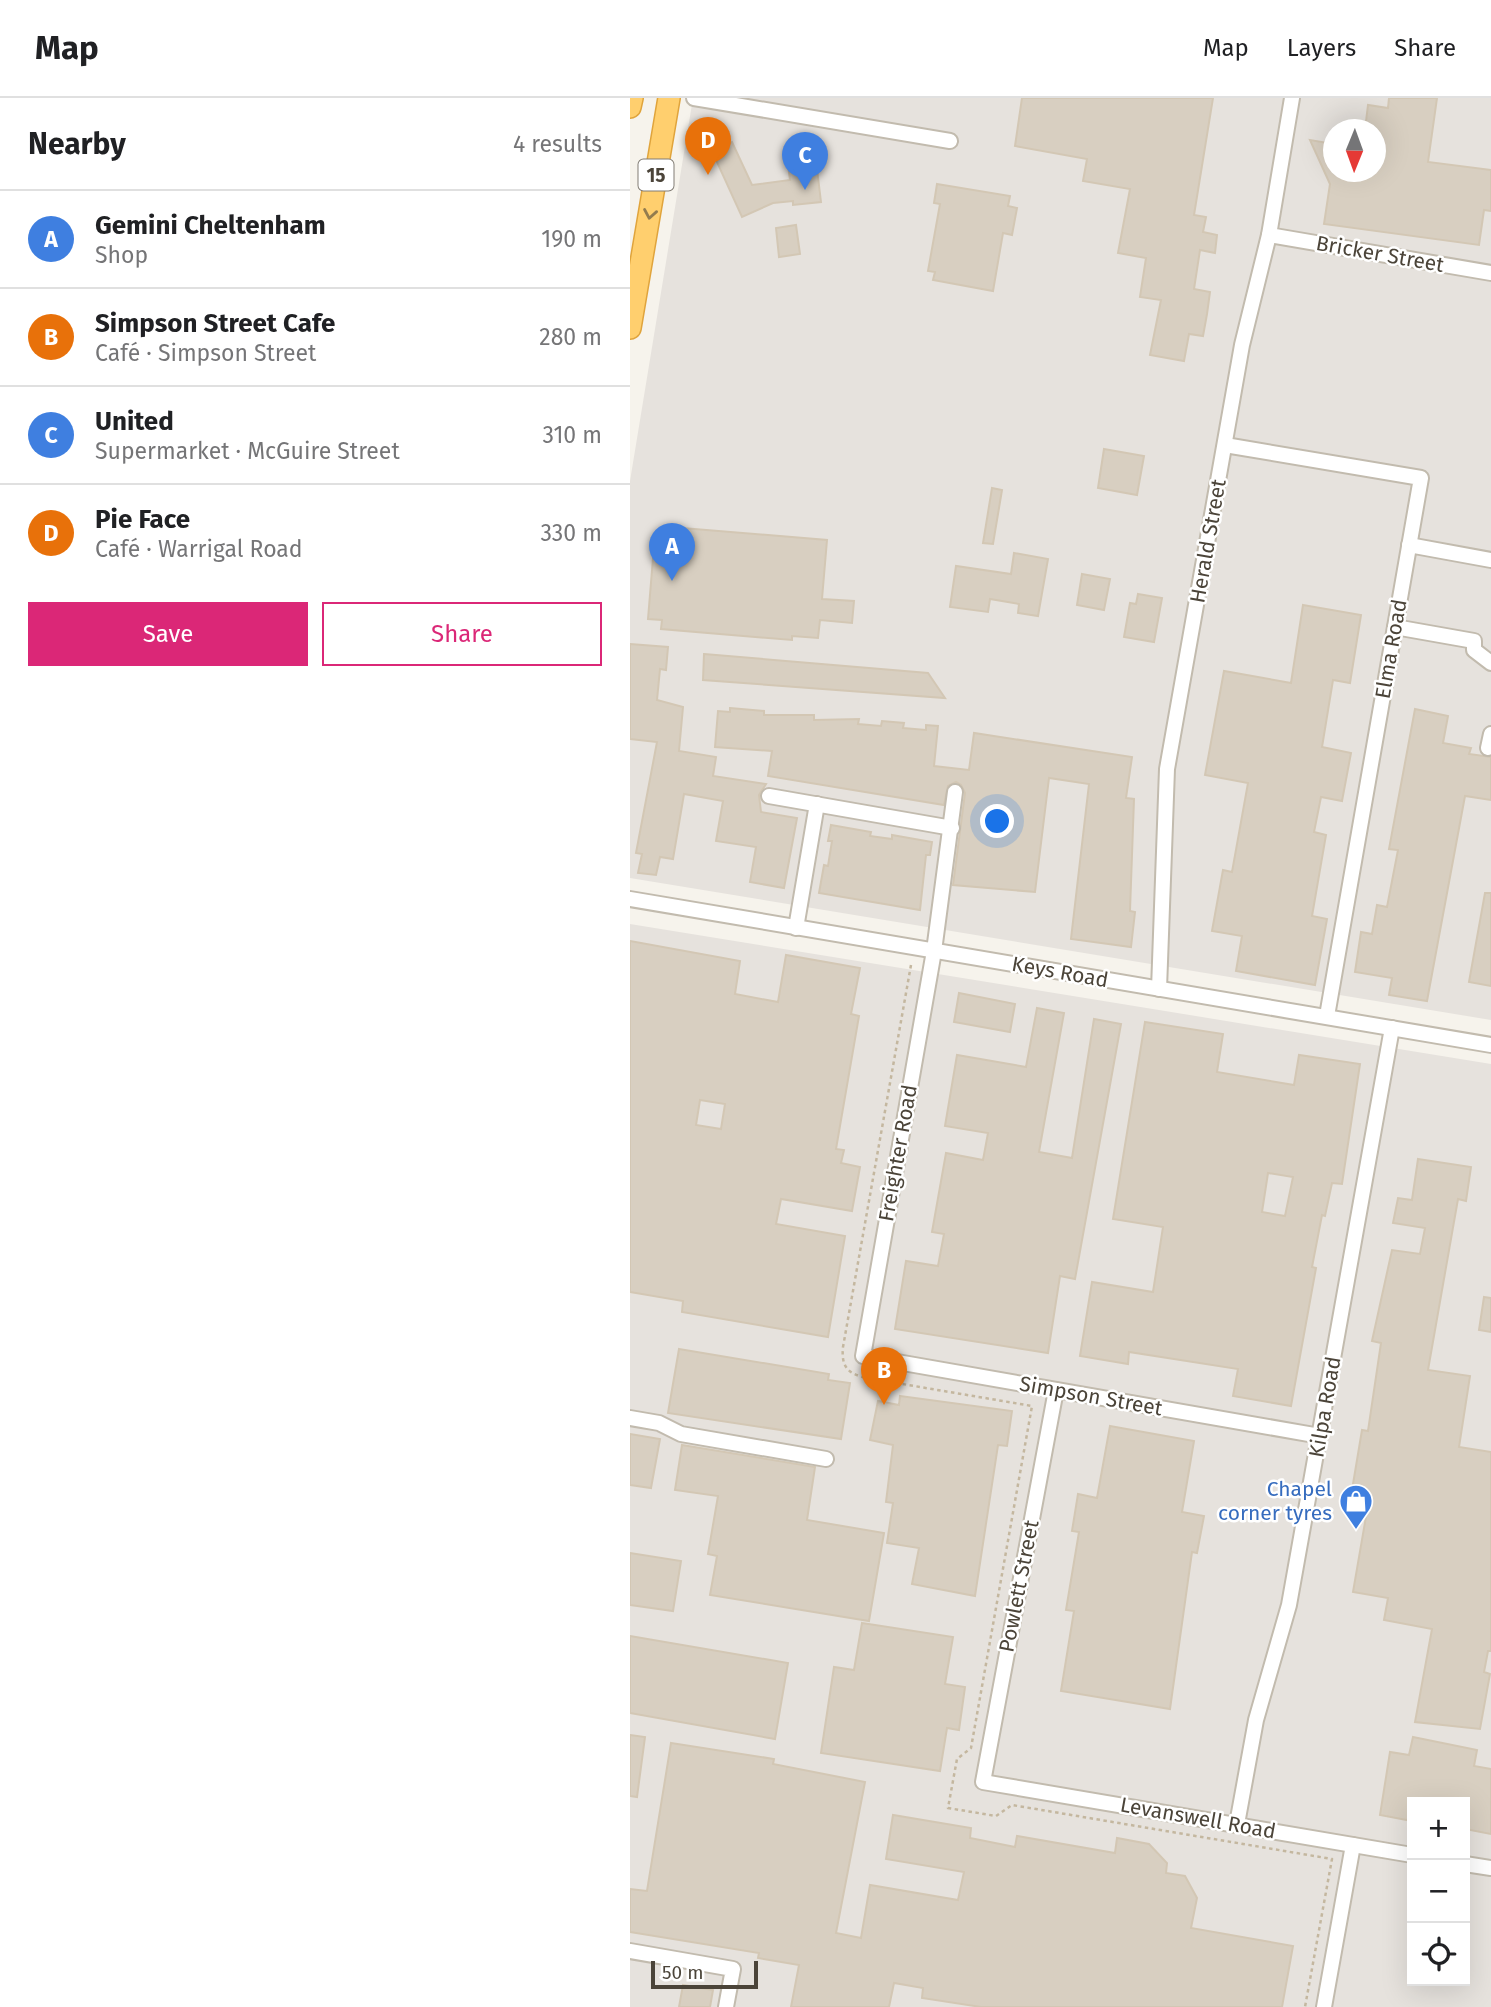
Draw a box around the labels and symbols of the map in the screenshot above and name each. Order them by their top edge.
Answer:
pin: D [685,117,731,175]
north arrow [1323,119,1386,182]
pin: C [782,132,828,190]
road number: 15 [638,159,674,190]
one-way arrow [643,208,658,220]
street label: Bricker Street [1314,230,1446,278]
street label: Herald Street [1184,477,1232,605]
pin: A [649,523,695,581]
street label: Elma Road [1369,597,1413,701]
your location [980,804,1014,838]
street label: Keys Road [1010,951,1110,993]
street label: Freighter Road [873,1083,923,1223]
pin: B [861,1347,907,1405]
street label: Kilpa Road [1303,1354,1347,1460]
street label: Simpson Street [1017,1371,1165,1421]
place label: Chapel corner tyres [1218,1476,1332,1526]
shop icon: Chapel corner tyres [1337,1482,1375,1531]
street label: Powlett Street [993,1517,1045,1654]
street label: Levanswell Road [1118,1792,1278,1844]
scale bar [651,1958,758,1990]

